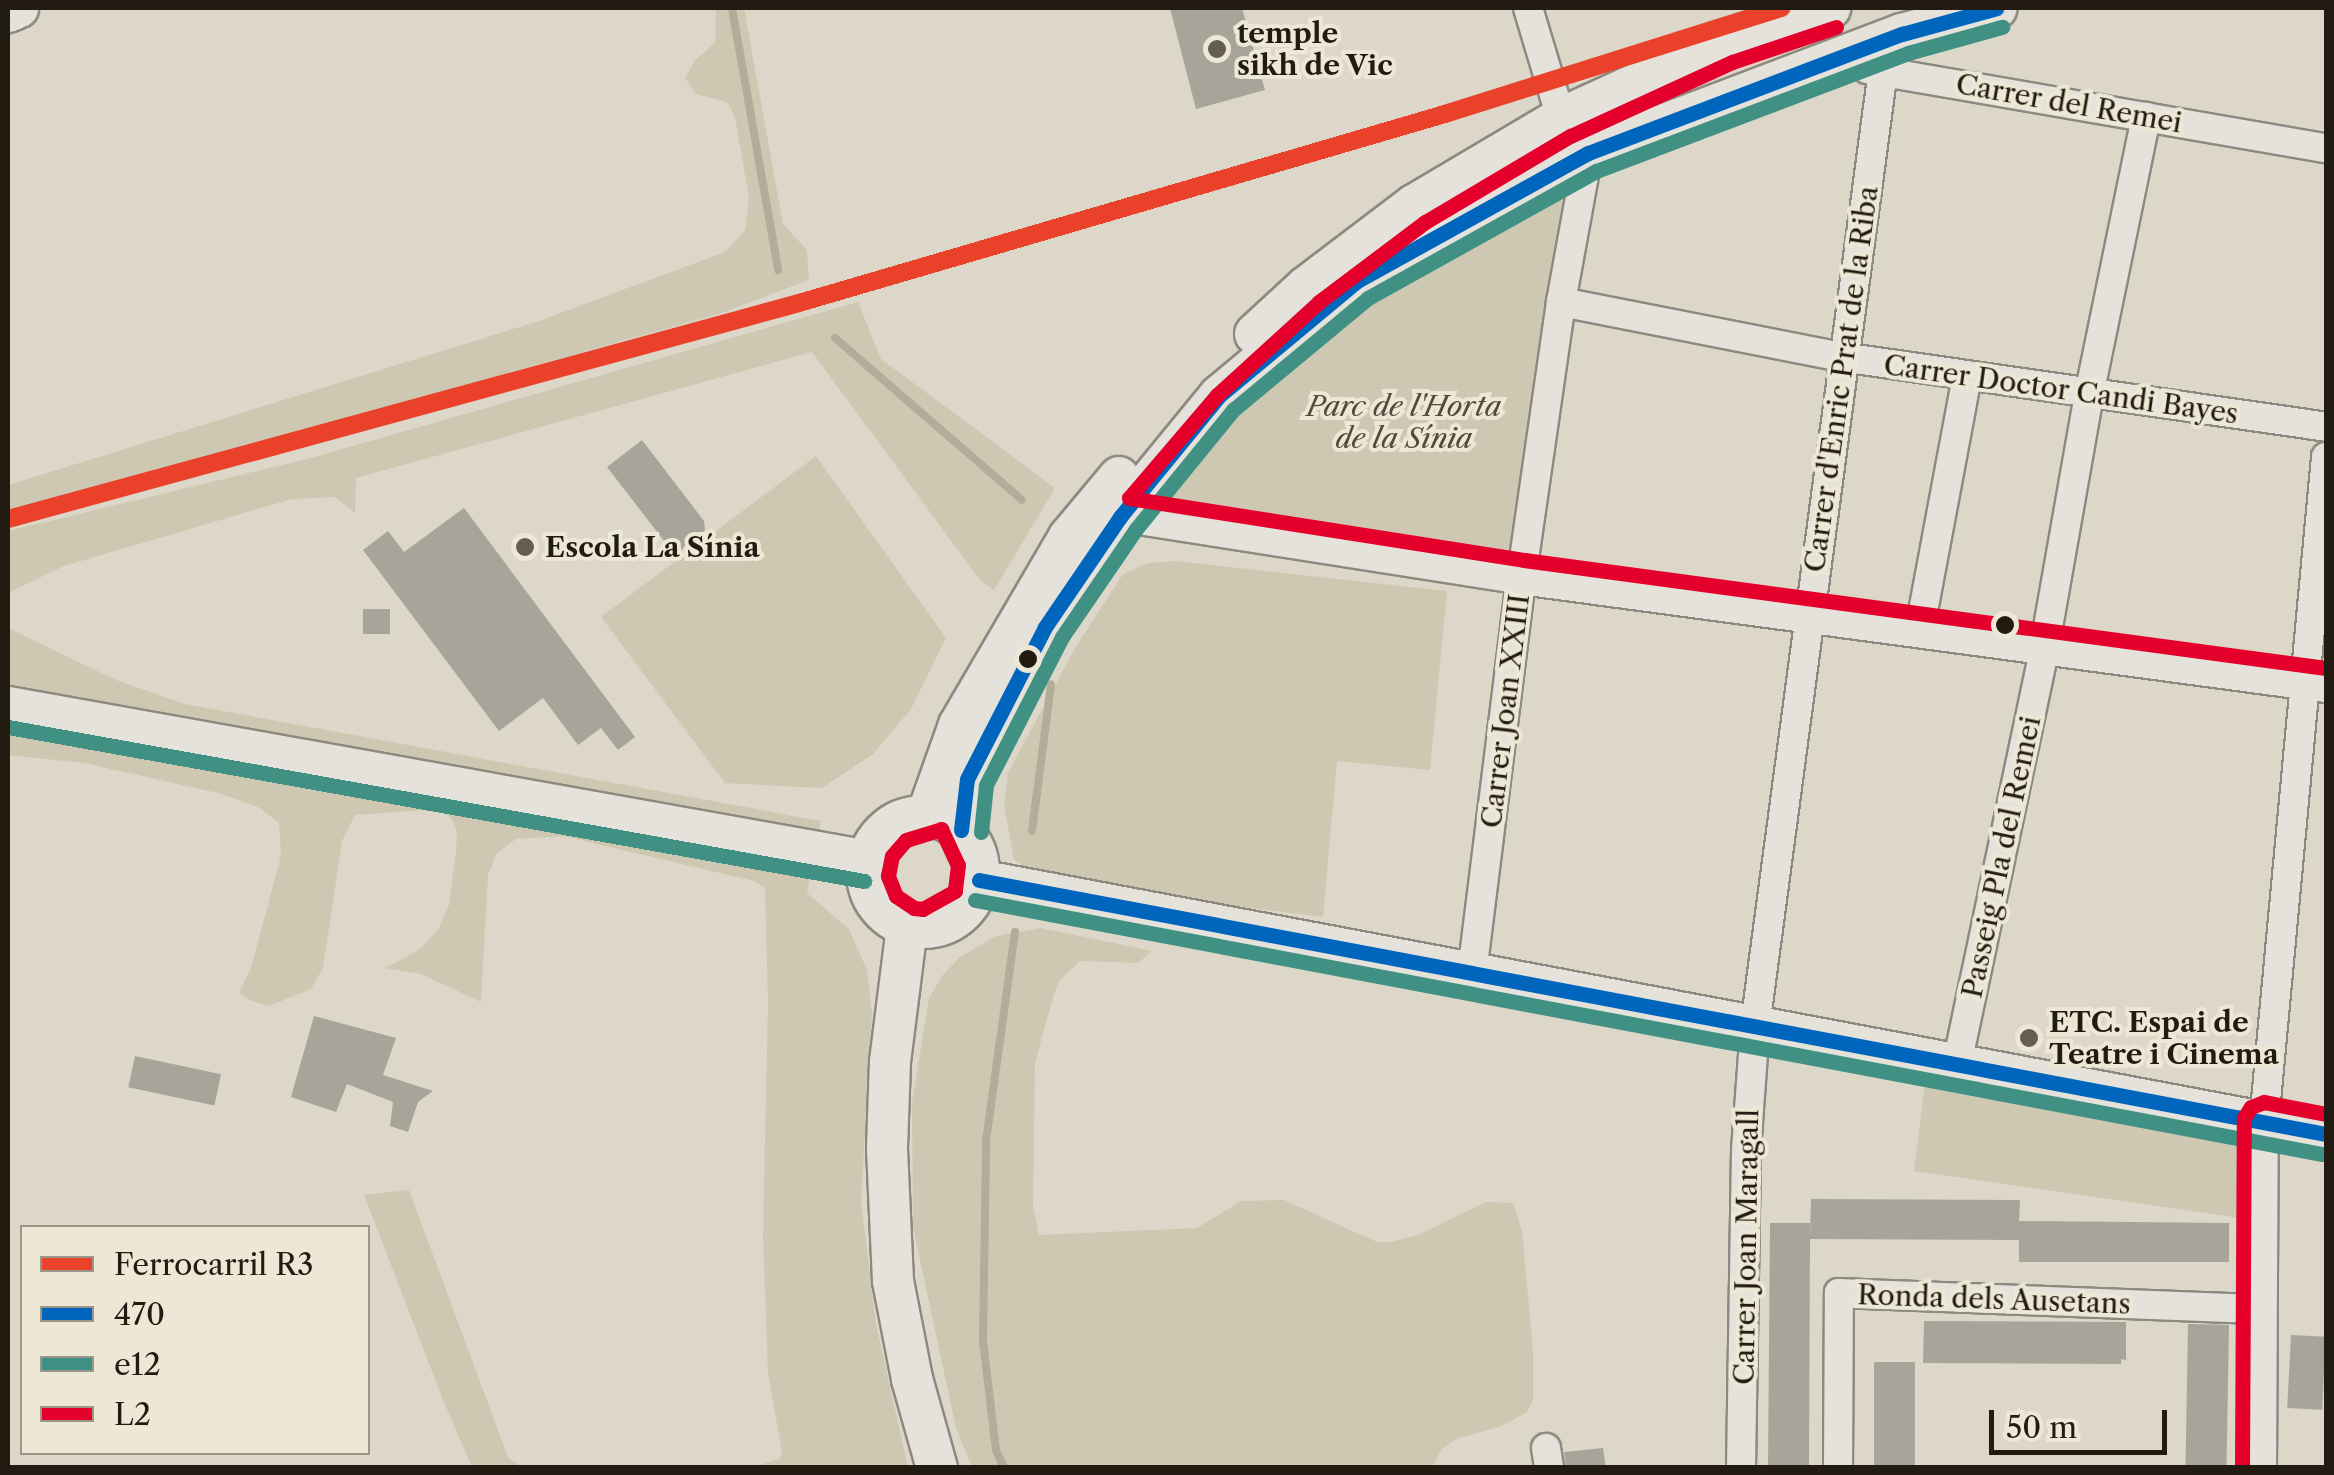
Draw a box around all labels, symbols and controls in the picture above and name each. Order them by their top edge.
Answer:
place label: temple sikh de Vic [1237,16,1394,82]
marker: temple sikh de Vic [1206,38,1228,60]
street label: Carrer del Remei [1953,67,2185,139]
street label: Carrer d'Enric Prat de la Riba [1797,183,1885,575]
street label: Carrer Doctor Candi Bayes [1881,347,2241,431]
park label: Parc de l'Horta de la Sínia [1307,389,1501,455]
place label: Escola La Sínia [545,530,760,564]
marker: Escola La Sínia [514,536,536,558]
street label: Carrer Joan XXIII [1474,592,1536,830]
unlabelled marker [1995,615,2015,635]
unlabelled marker [1018,649,1038,669]
street label: Passeig Pla del Remei [1955,713,2047,1001]
place label: ETC. Espai de Teatre i Cinema [2049,1005,2279,1071]
marker: ETC. Espai de Teatre i Cinema [2018,1027,2040,1049]
street label: Carrer Joan Maragall [1727,1109,1765,1385]
legend [20,1225,370,1455]
text: Ferrocarril R3 [114,1246,314,1283]
street label: Ronda dels Ausetans [1856,1277,2132,1321]
text: 470 [114,1296,165,1333]
text: e12 [114,1346,161,1383]
scale bar [1994,1390,2172,1452]
text: L2 [114,1396,151,1433]
text: 50 m [2006,1409,2077,1446]

